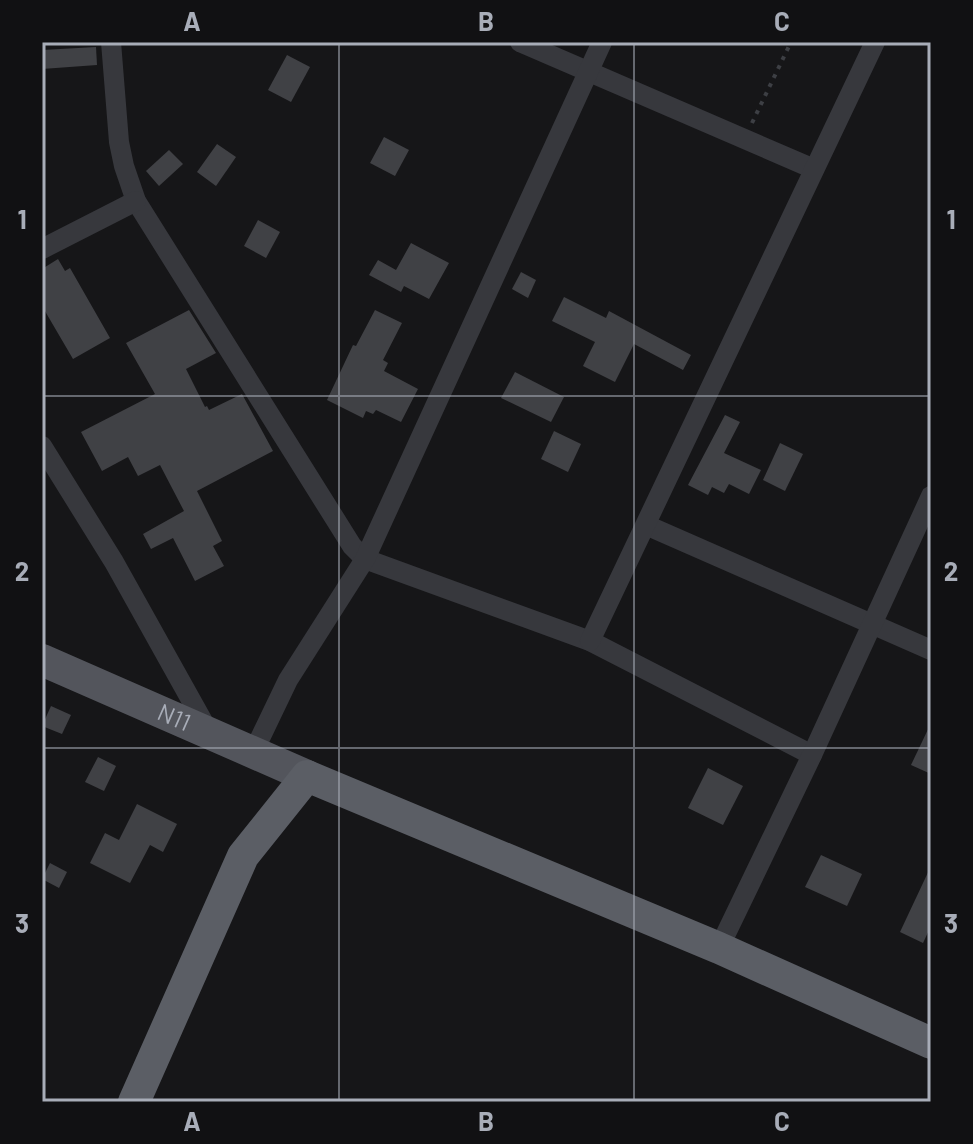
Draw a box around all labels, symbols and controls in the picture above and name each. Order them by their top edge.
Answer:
text: A [183,5,201,36]
text: B [478,5,494,36]
text: C [774,5,790,36]
text: 1 [17,203,27,234]
text: 1 [946,203,956,234]
text: 2 [15,555,29,586]
text: 2 [944,555,958,586]
street label: N11 [154,696,196,736]
text: 3 [15,907,29,938]
text: 3 [944,907,958,938]
text: A [183,1105,201,1136]
text: B [478,1105,494,1136]
text: C [774,1105,790,1136]

